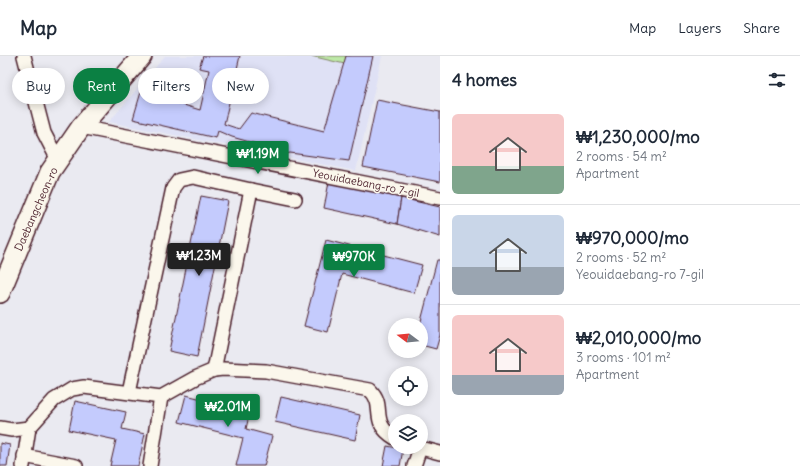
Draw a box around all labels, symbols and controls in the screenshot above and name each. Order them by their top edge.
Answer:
text: Map [20,16,57,40]
text: Map [629,19,656,37]
text: Layers [678,19,721,37]
text: Share [743,19,780,37]
chip: Buy [12,68,65,104]
chip: Rent [73,68,130,104]
chip: Filters [138,68,204,104]
chip: New [212,68,269,104]
text: 4 homes [452,69,517,91]
icon: filters [766,69,788,91]
text: ₩1,230,000/mo [576,126,700,148]
icon: home [484,130,532,178]
pin: ₩1.19M [225,141,291,175]
text: ₩1.19M [237,145,279,162]
text: 2 rooms · 54 m² [576,148,667,165]
street label: Daebangcheon-ro [11,165,61,253]
text: Apartment [576,165,639,182]
street label: Yeouidaebang-ro 7-gil [312,166,420,200]
text: ₩970,000/mo [576,227,689,249]
icon: home [484,231,532,279]
pin: ₩1.23M [166,243,232,277]
pin: ₩970K [326,244,382,278]
text: ₩1.23M [176,247,222,264]
text: ₩970K [333,248,375,265]
text: 2 rooms · 52 m² [576,249,666,266]
text: Yeouidaebang-ro 7-gil [576,266,704,283]
north arrow [388,318,428,358]
map controls [388,318,428,454]
text: ₩2,010,000/mo [576,327,701,349]
icon: home [484,331,532,379]
text: 3 rooms · 101 m² [576,349,671,366]
button: locate [388,366,428,406]
text: Apartment [576,366,639,383]
pin: ₩2.01M [195,394,261,428]
text: ₩2.01M [205,398,251,415]
button: layers [388,414,428,454]

